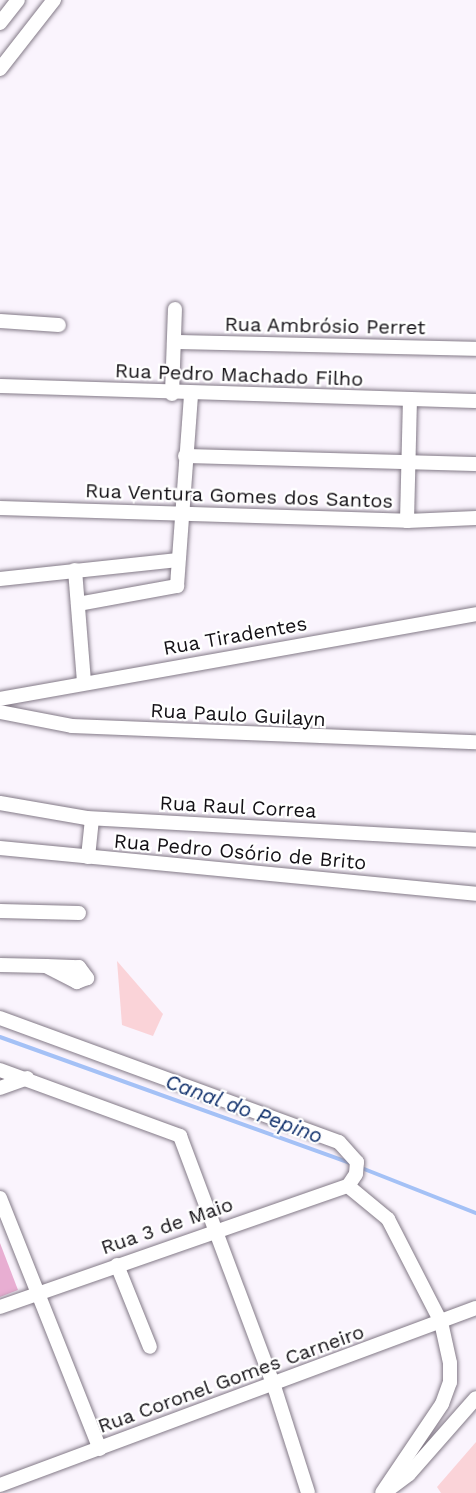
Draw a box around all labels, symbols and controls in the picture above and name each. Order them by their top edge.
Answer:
street label: Rua Ambrósio Perret [224,312,426,340]
street label: Rua Pedro Machado Filho [114,359,364,391]
street label: Rua Ventura Gomes dos Santos [84,479,394,513]
street label: Rua Tiradentes [161,611,309,661]
street label: Rua Paulo Guilayn [149,698,327,732]
street label: Rua Raul Correa [158,791,318,823]
street label: Rua Pedro Osório de Brito [112,829,368,875]
water label: Canal do Pepino [162,1069,326,1149]
street label: Rua 3 de Maio [98,1192,236,1260]
street label: Rua Coronel Gomes Carneiro [94,1319,368,1439]

